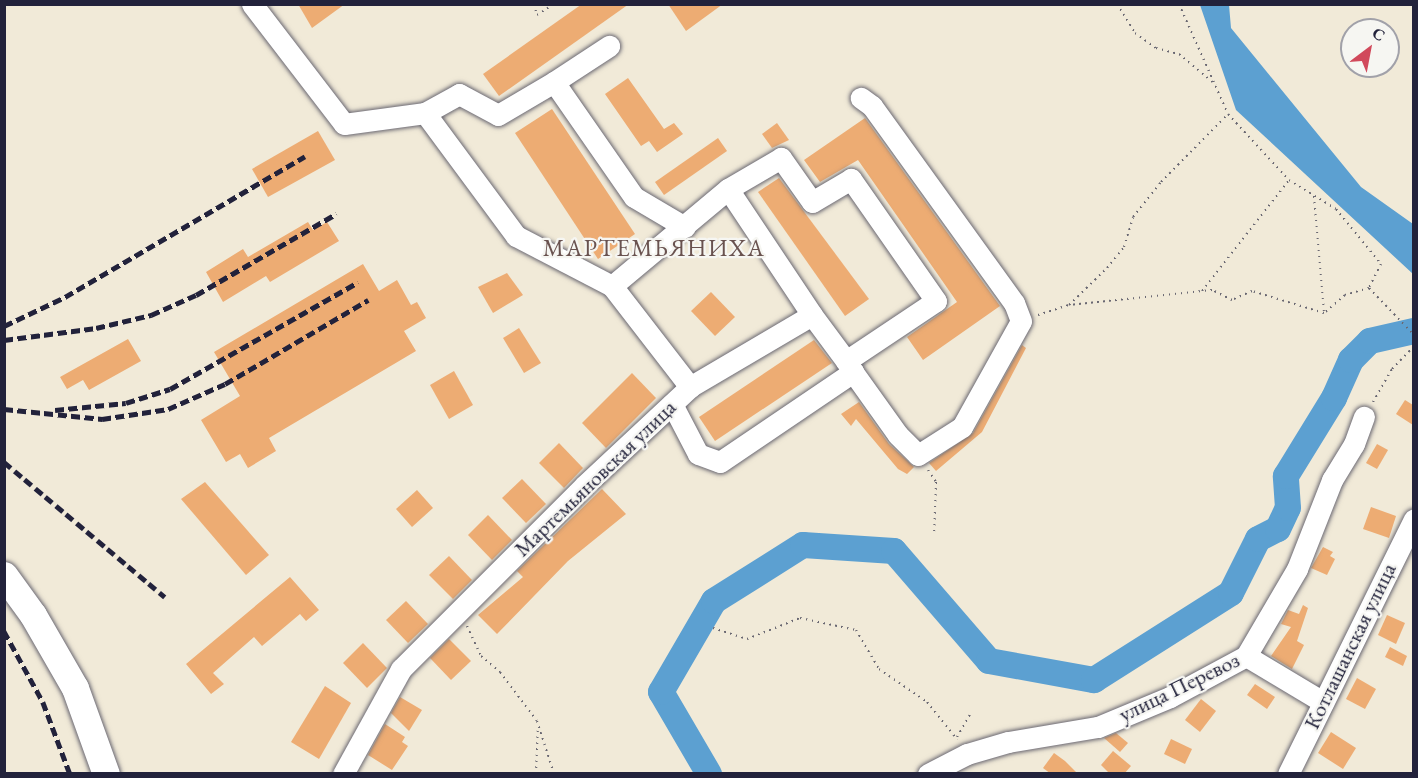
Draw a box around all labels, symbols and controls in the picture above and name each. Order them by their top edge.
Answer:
north arrow [1340,18,1400,78]
text: С [1368,22,1389,46]
district label: МАРТЕМЬЯНИХА [543,234,765,262]
street label: Мартемьяновская улица [509,394,681,562]
street label: Котлашанская улица [1298,559,1402,733]
street label: улица Перевоз [1114,646,1244,728]

